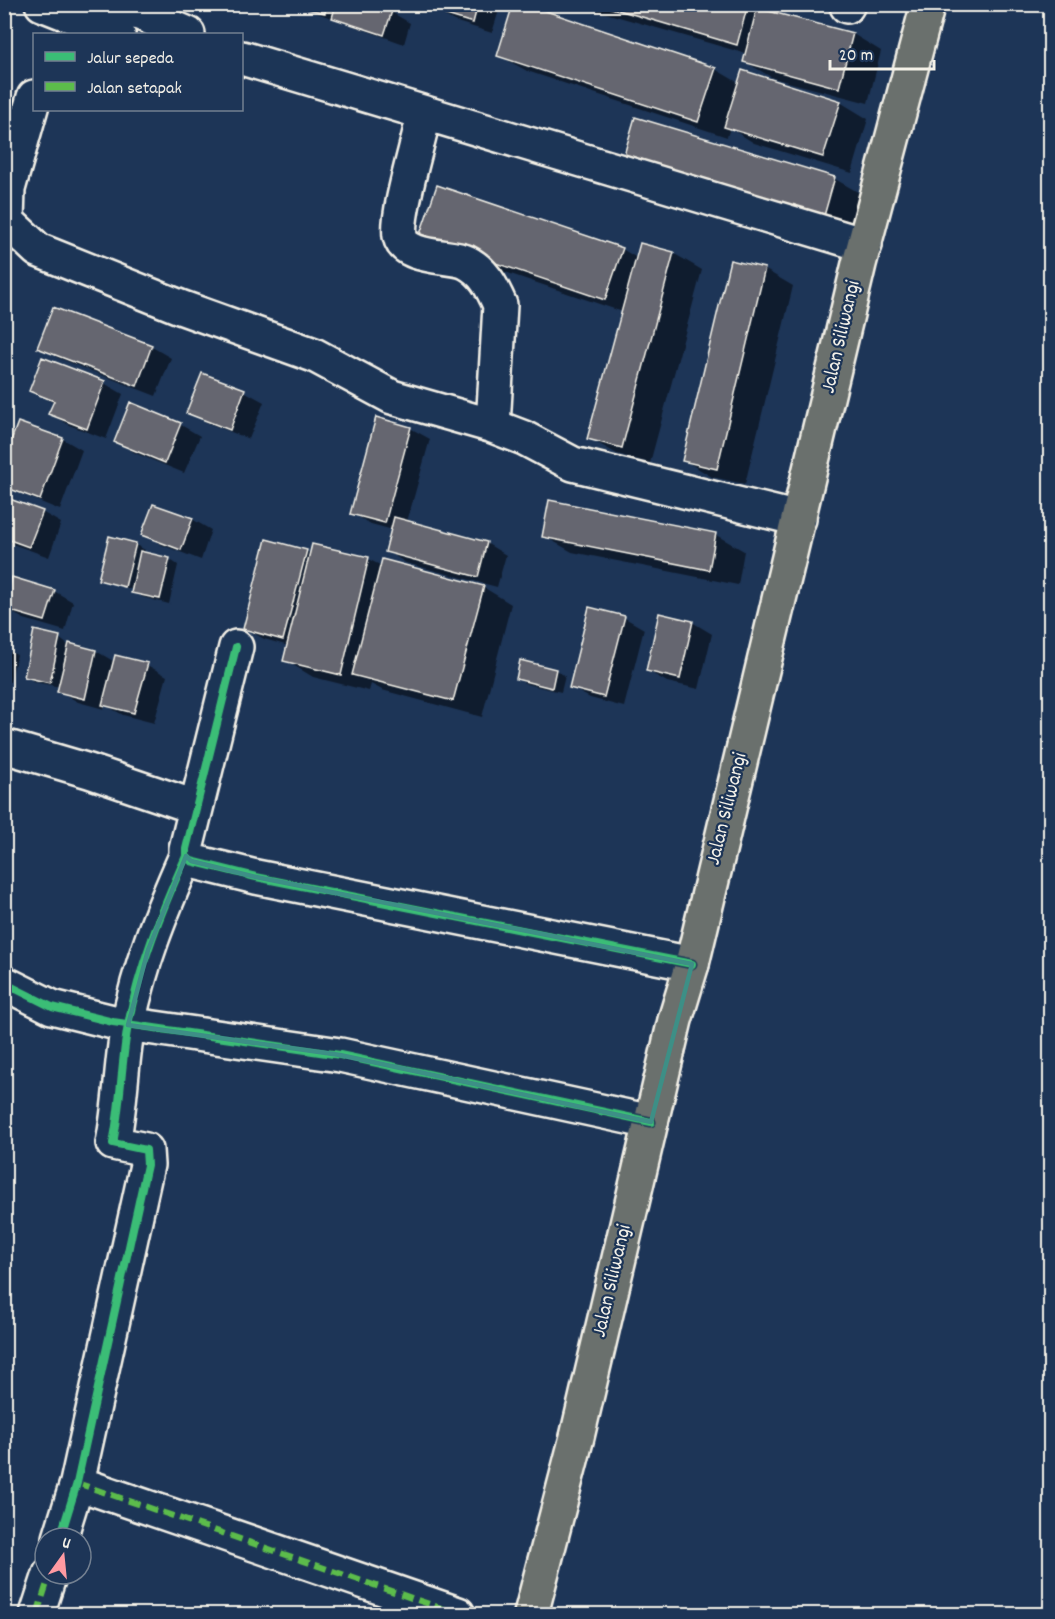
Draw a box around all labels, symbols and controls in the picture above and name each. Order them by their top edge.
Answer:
legend [33,33,243,111]
scale bar [830,33,934,71]
text: 20 m [839,44,873,69]
text: Jalur sepeda [87,47,174,72]
text: Jalan setapak [87,77,182,102]
street label: Jalan Siliwangi [814,277,870,396]
street label: Jalan Siliwangi [700,749,756,868]
street label: Jalan Siliwangi [585,1221,641,1340]
north arrow [33,1526,93,1586]
text: U [60,1532,73,1556]

